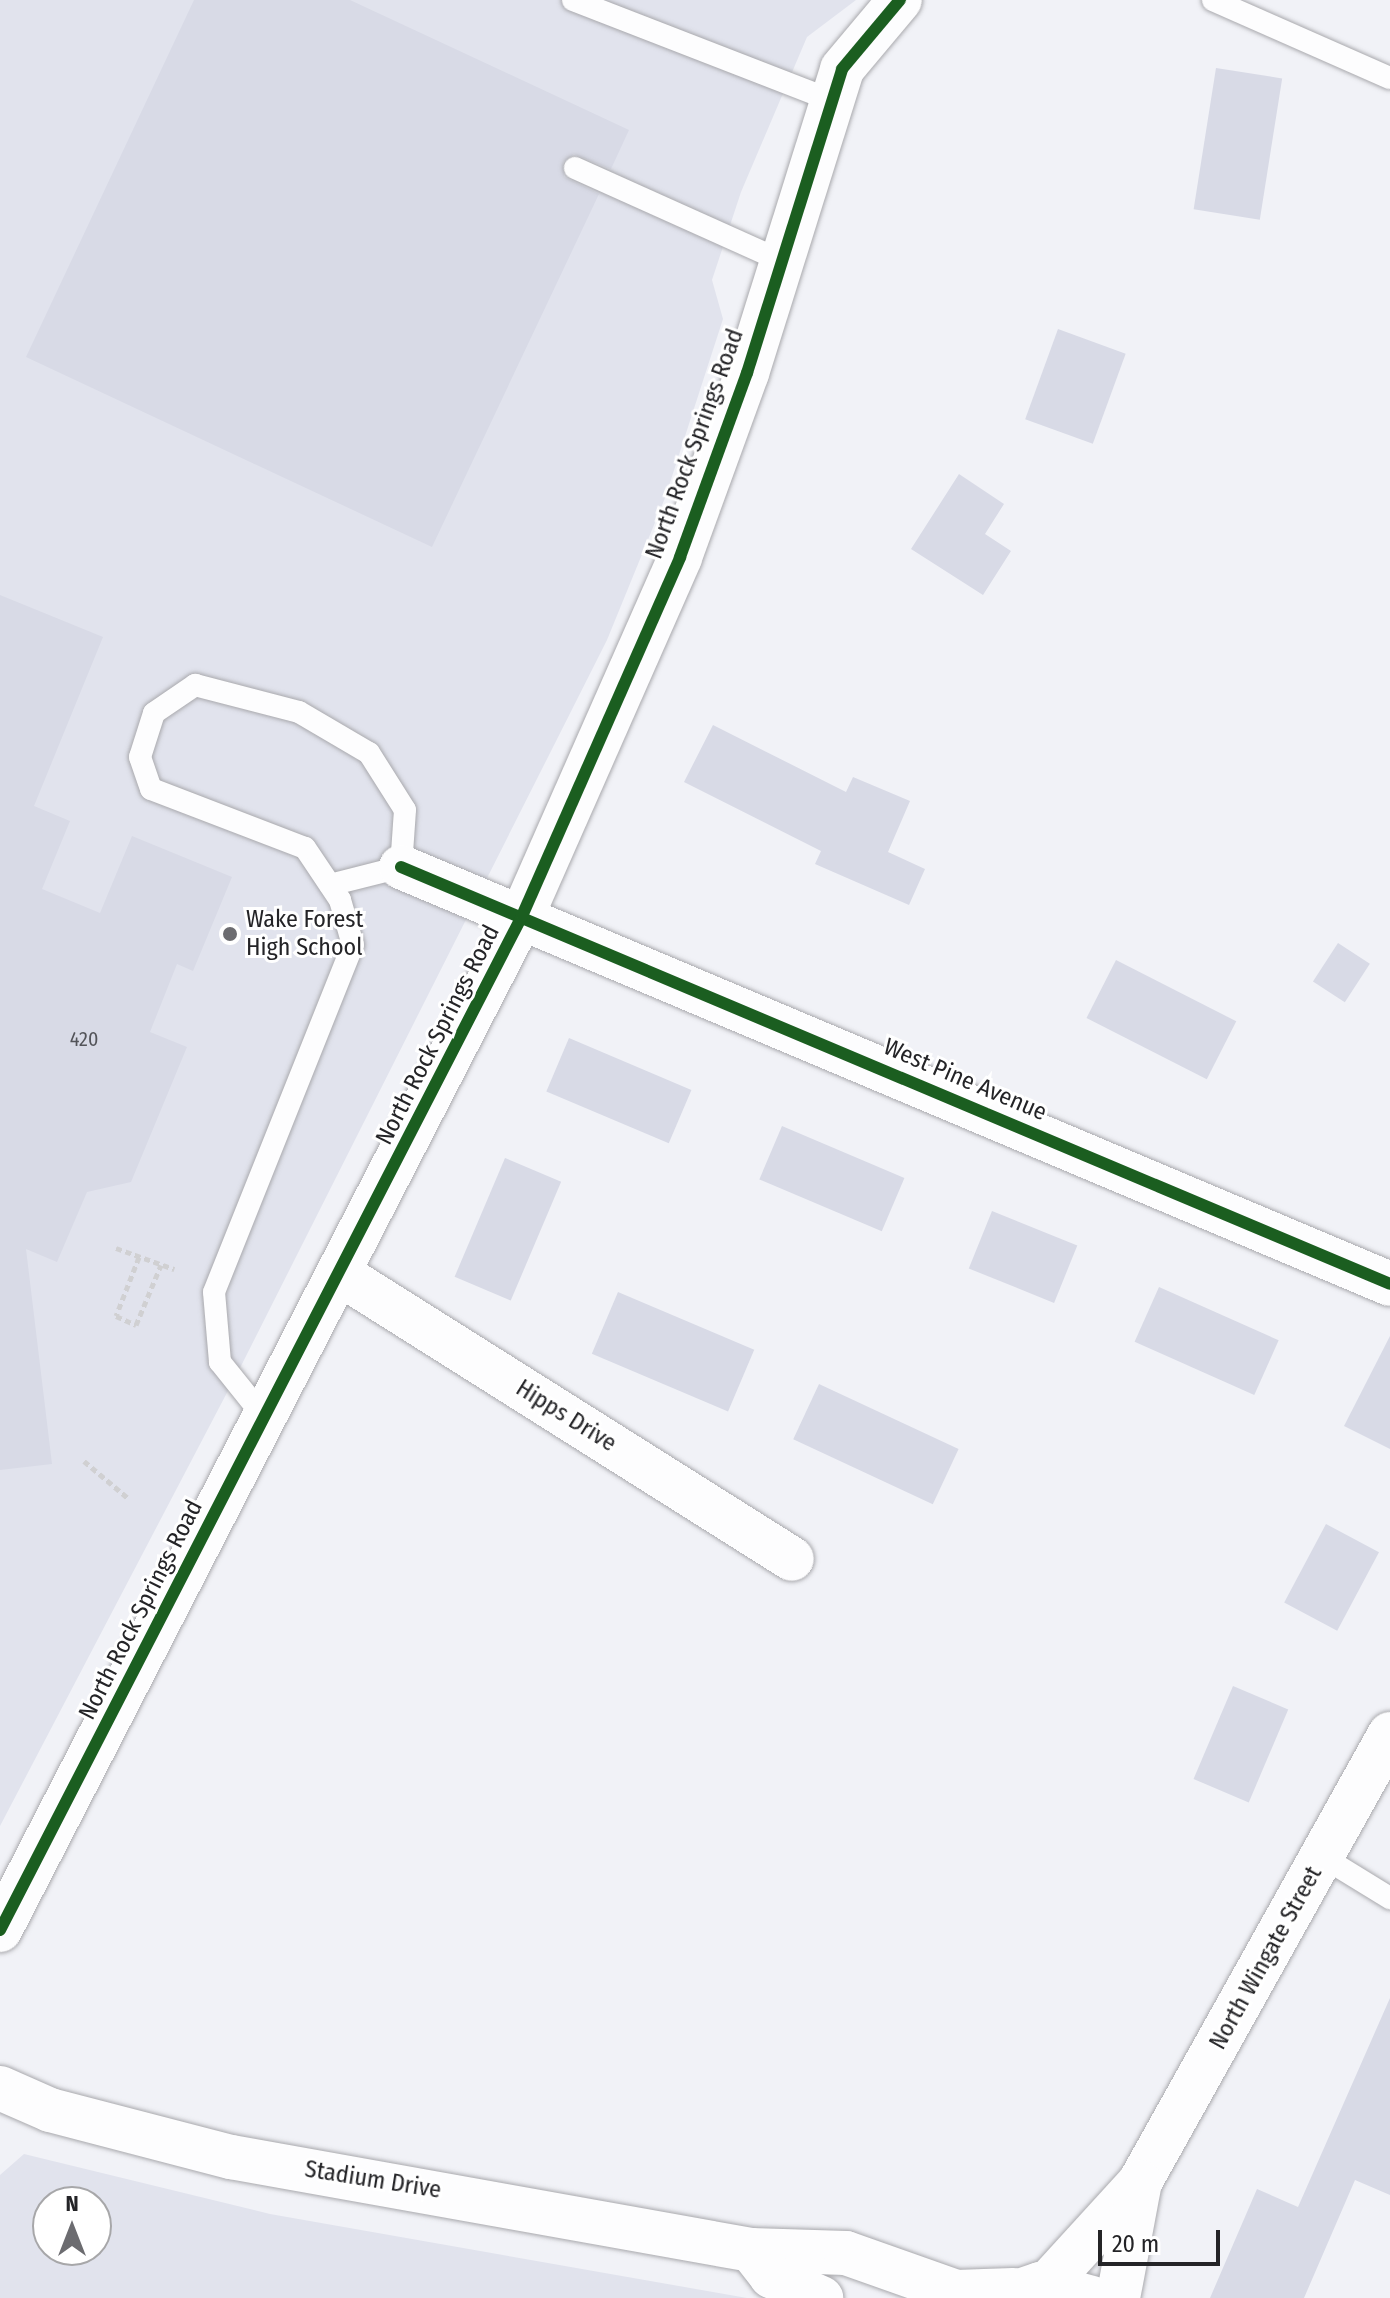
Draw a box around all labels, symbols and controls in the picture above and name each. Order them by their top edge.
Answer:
street label: North Rock Springs Road [640,325,750,563]
place label: Wake Forest High School [246,906,363,962]
street label: North Rock Springs Road [370,920,506,1150]
marker: Wake Forest High School [221,925,239,943]
house number: 420 [70,1027,98,1051]
street label: West Pine Avenue [879,1033,1051,1127]
street label: Hipps Drive [511,1374,621,1458]
street label: North Rock Springs Road [73,1495,209,1725]
street label: North Wingate Street [1204,1861,1328,2055]
street label: Stadium Drive [303,2155,443,2205]
north arrow [32,2186,112,2266]
text: N [65,2190,79,2217]
scale bar [1102,2214,1224,2264]
text: 20 m [1112,2230,1159,2258]

